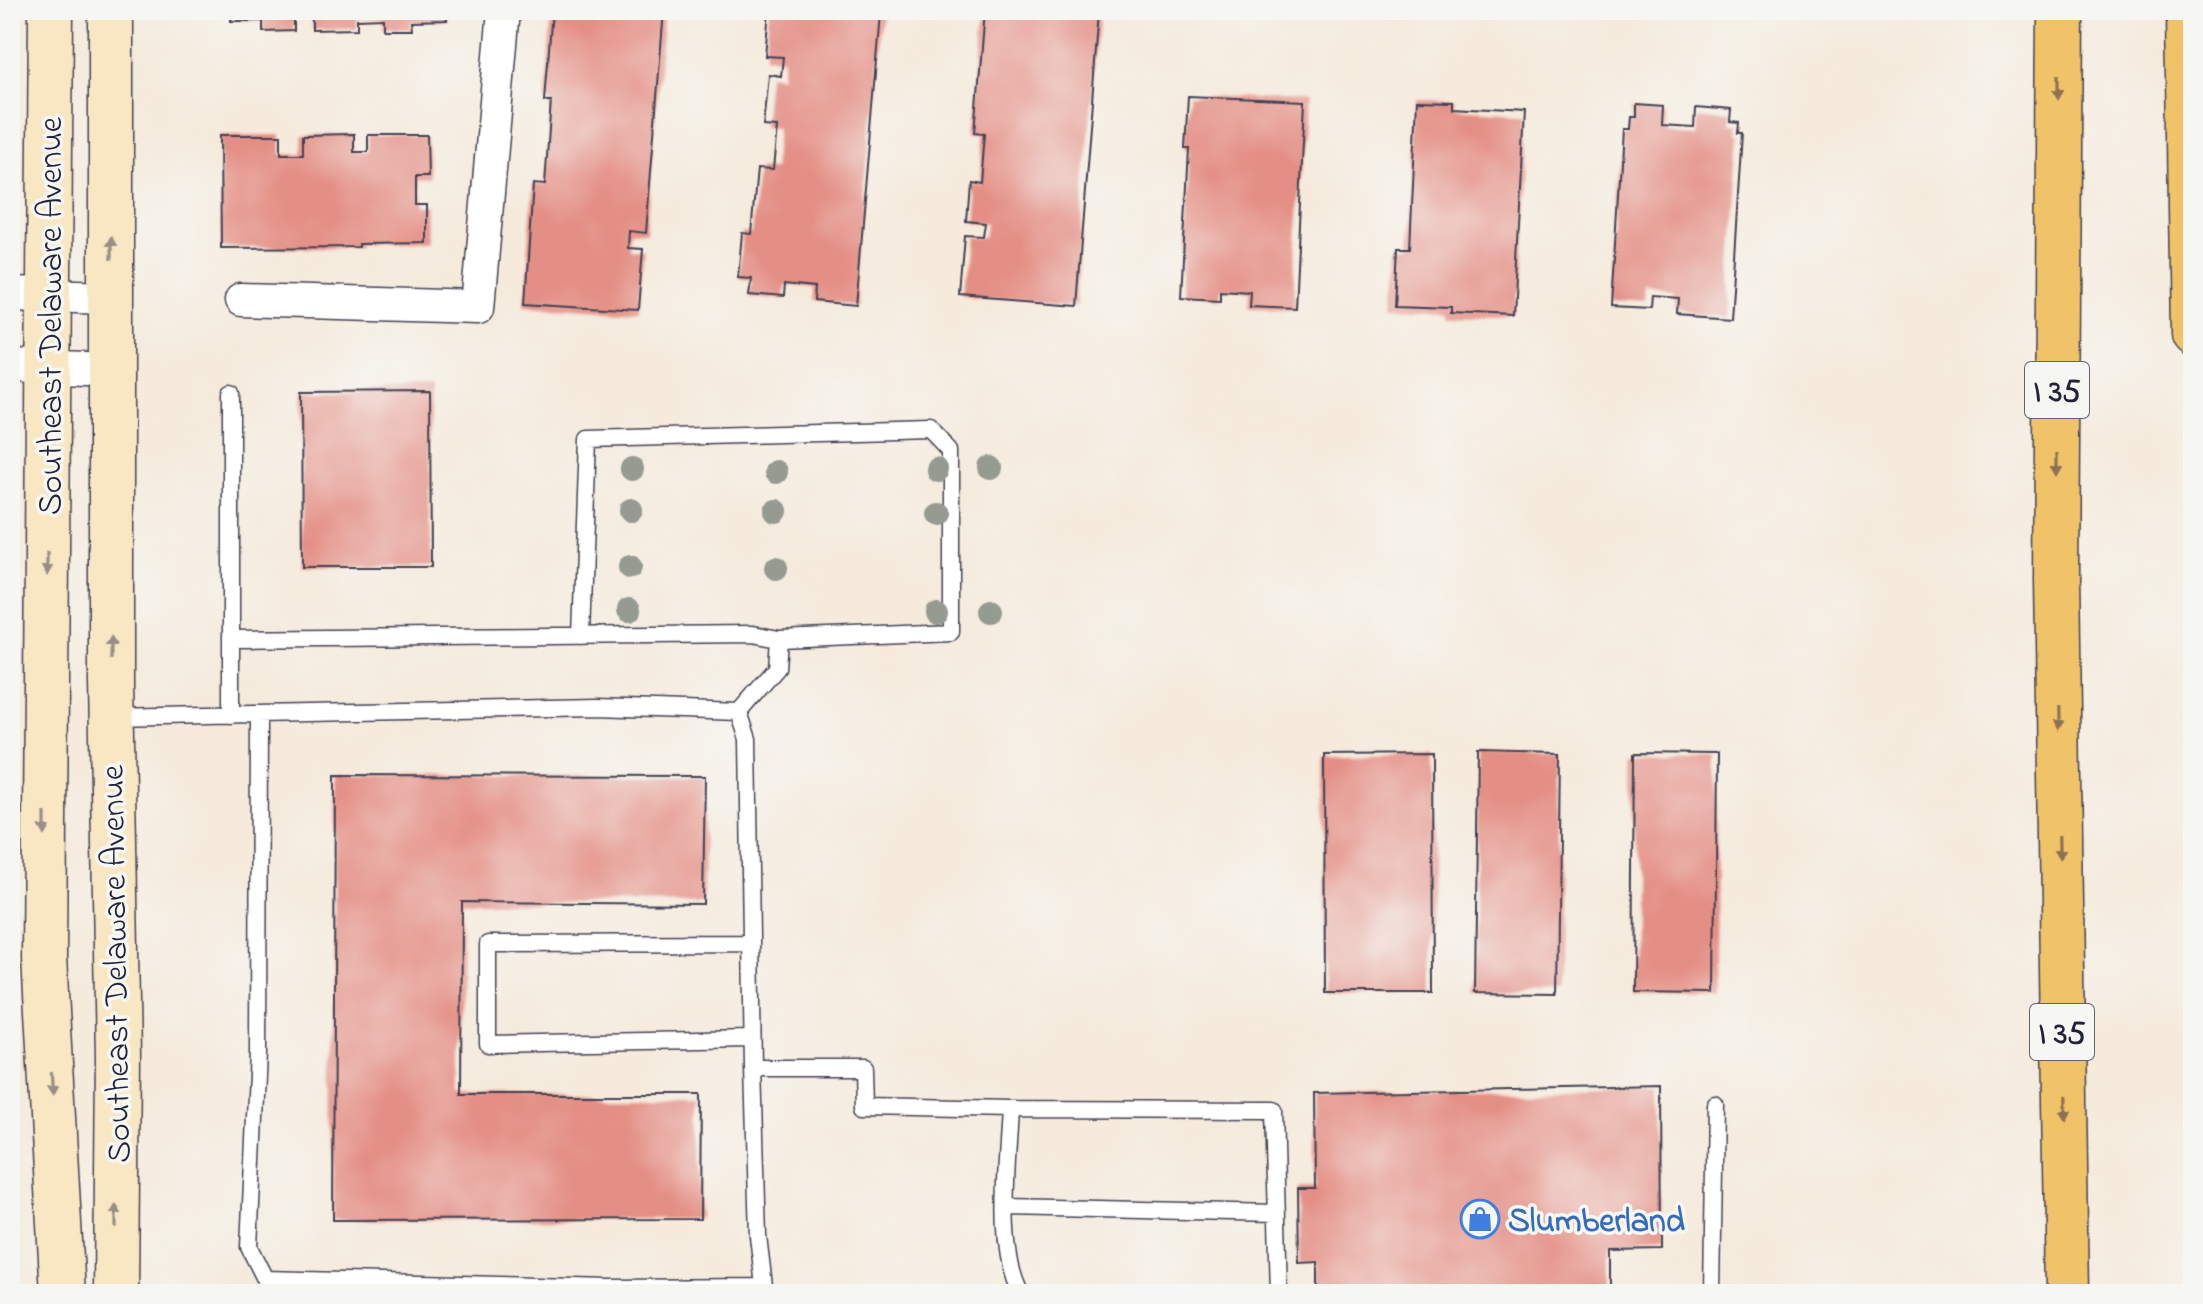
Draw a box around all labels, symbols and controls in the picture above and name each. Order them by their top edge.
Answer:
one-way arrow [2053,76,2065,101]
street label: Southeast Delaware Avenue [28,116,78,515]
one-way arrow [105,235,117,260]
road number: I 35 [2025,362,2089,418]
one-way arrow [2051,448,2063,473]
one-way arrow [41,552,53,577]
one-way arrow [105,635,117,660]
one-way arrow [2052,708,2064,733]
street label: Southeast Delaware Avenue [90,764,146,1163]
one-way arrow [39,812,51,837]
one-way arrow [2053,835,2066,860]
road number: I 35 [2030,1004,2094,1060]
one-way arrow [45,1072,58,1097]
one-way arrow [2057,1095,2070,1120]
shop icon: Slumberland [1459,1198,1501,1240]
place label: Slumberland [1508,1198,1685,1248]
one-way arrow [110,1203,122,1228]

